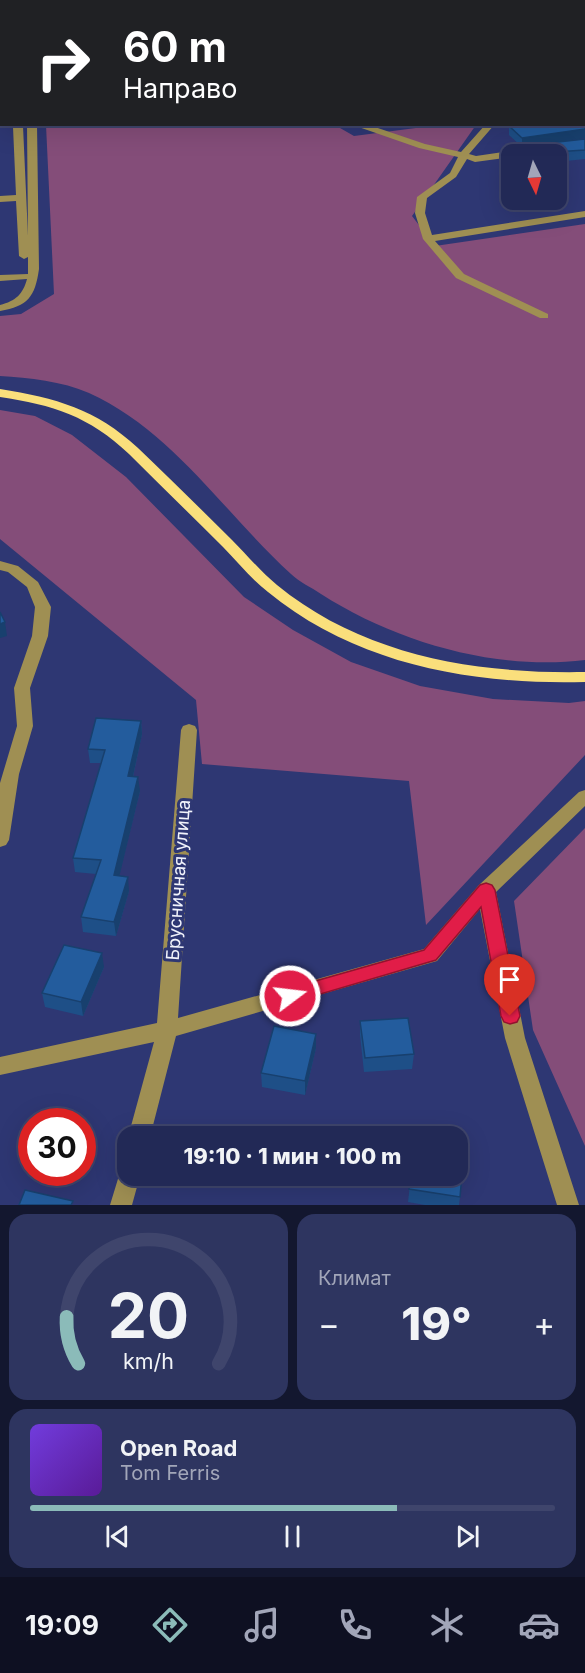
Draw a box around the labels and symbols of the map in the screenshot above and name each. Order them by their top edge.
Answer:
north arrow [501,144,567,210]
street label: Брусничная улица [162,799,194,961]
pin [484,954,535,1016]
position arrow [258,964,322,1028]
speed limit sign: 30 [18,1108,96,1186]

